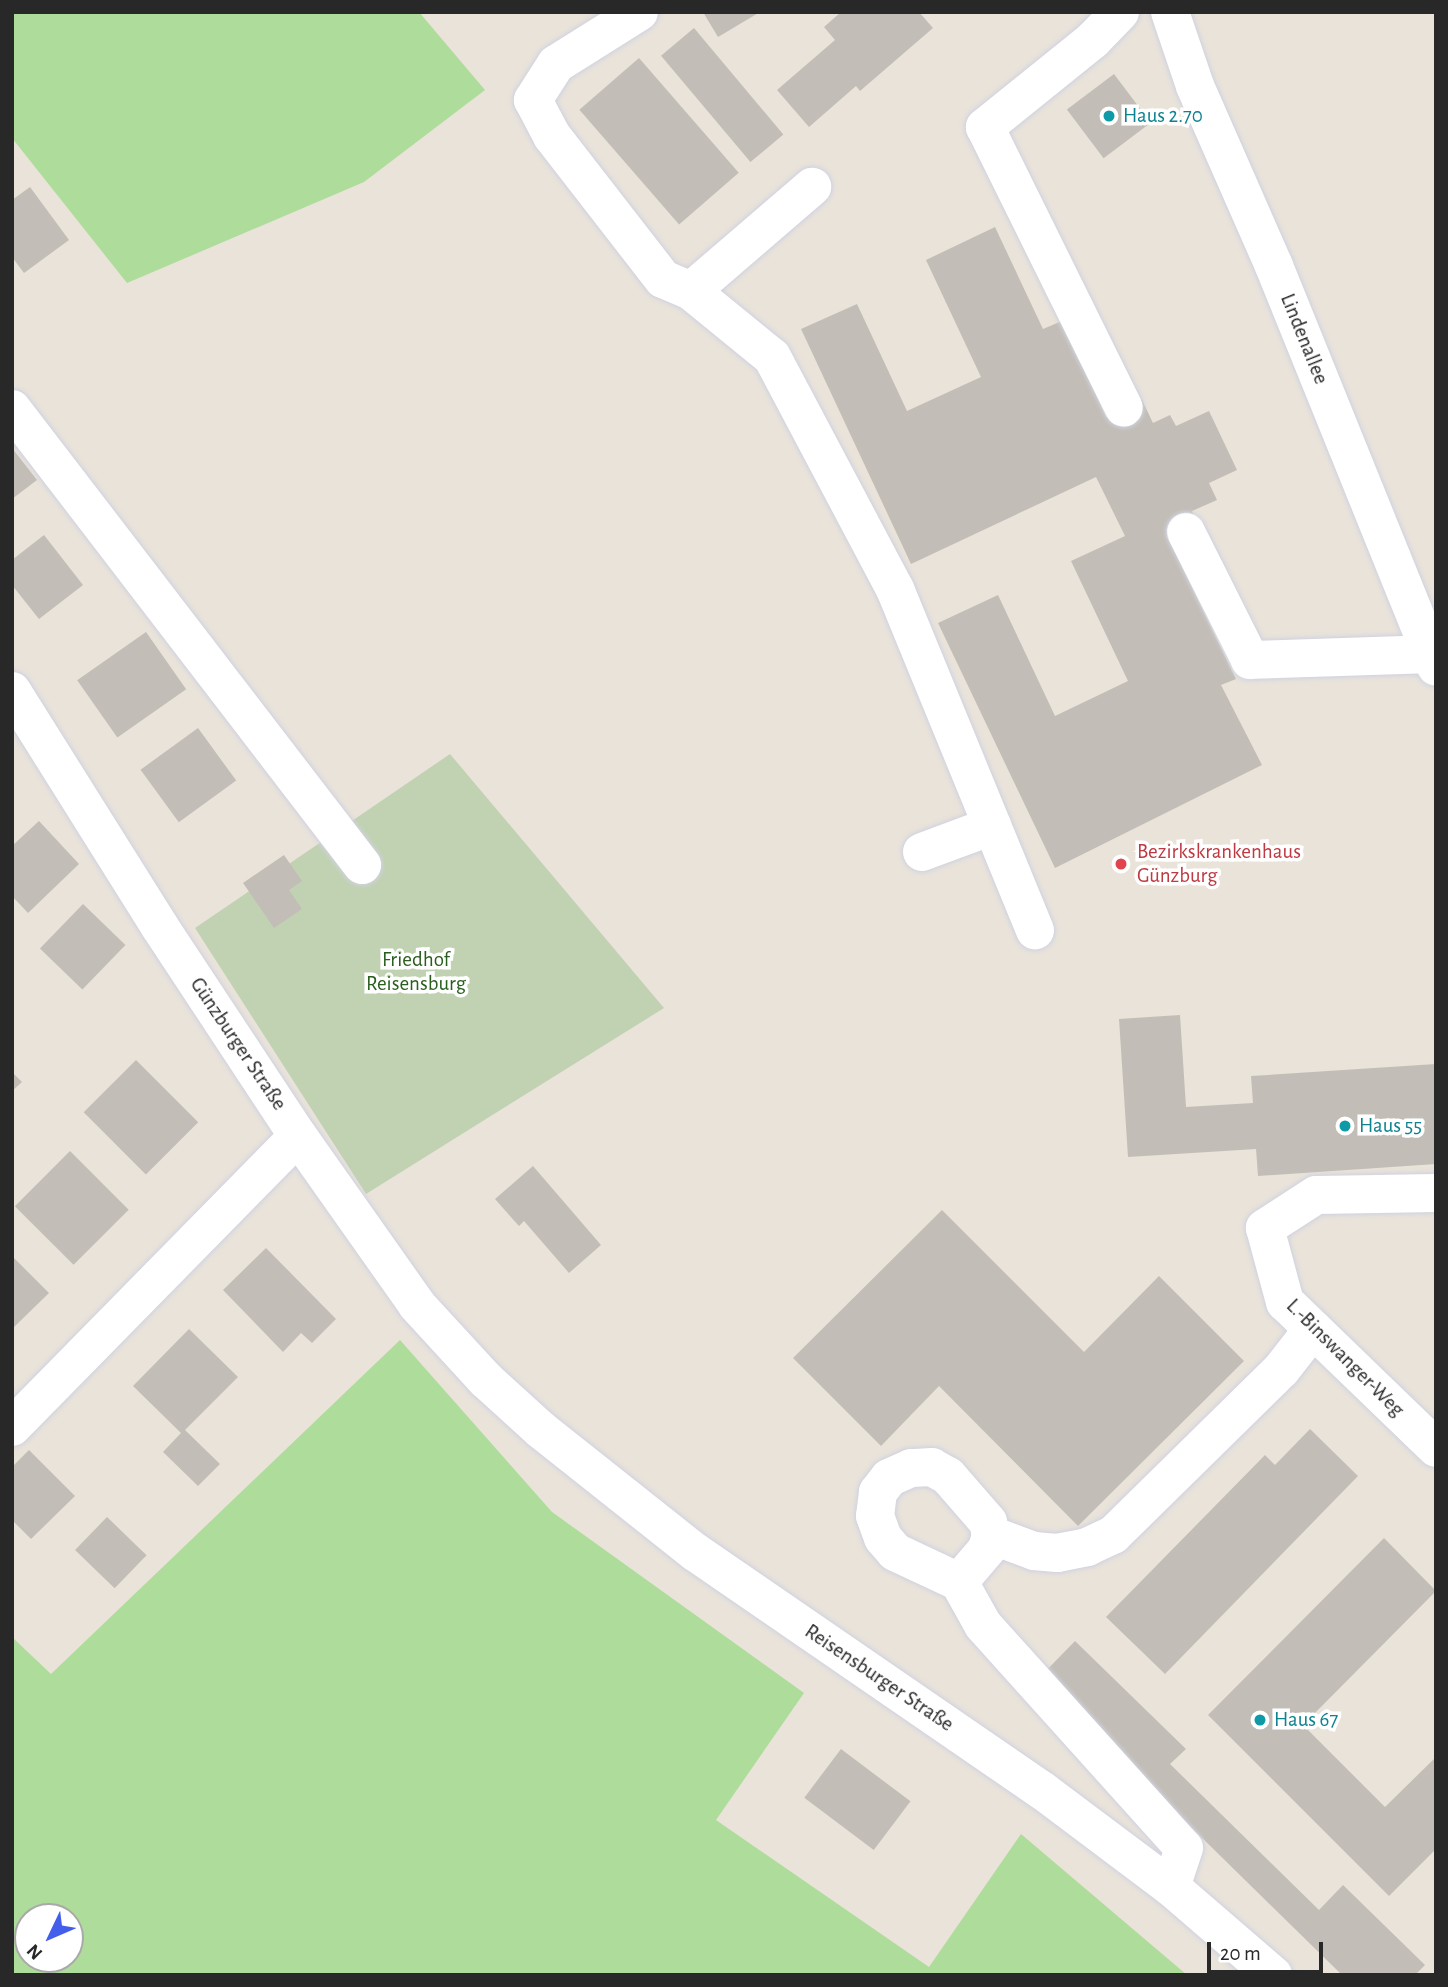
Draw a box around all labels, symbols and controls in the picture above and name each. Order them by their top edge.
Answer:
place label: Haus 2.70 [1123,103,1203,129]
marker: Haus 2.70 [1101,108,1117,124]
street label: Lindenallee [1274,290,1334,388]
place label: Bezirkskrankenhaus Günzburg [1137,839,1301,889]
marker: Bezirkskrankenhaus Günzburg [1111,854,1131,874]
park label: Friedhof Reisensburg [366,947,466,997]
street label: Günzburger Straße [184,973,292,1115]
place label: Haus 55 [1359,1113,1422,1139]
marker: Haus 55 [1337,1118,1353,1134]
street label: L.-Binswanger-Weg [1281,1294,1409,1422]
street label: Reisensburger Straße [800,1619,958,1737]
place label: Haus 67 [1274,1707,1338,1733]
marker: Haus 67 [1252,1712,1268,1728]
north arrow [14,1903,84,1973]
scale bar [1210,1927,1326,1971]
text: N [24,1940,46,1963]
text: 20 m [1220,1943,1261,1964]

